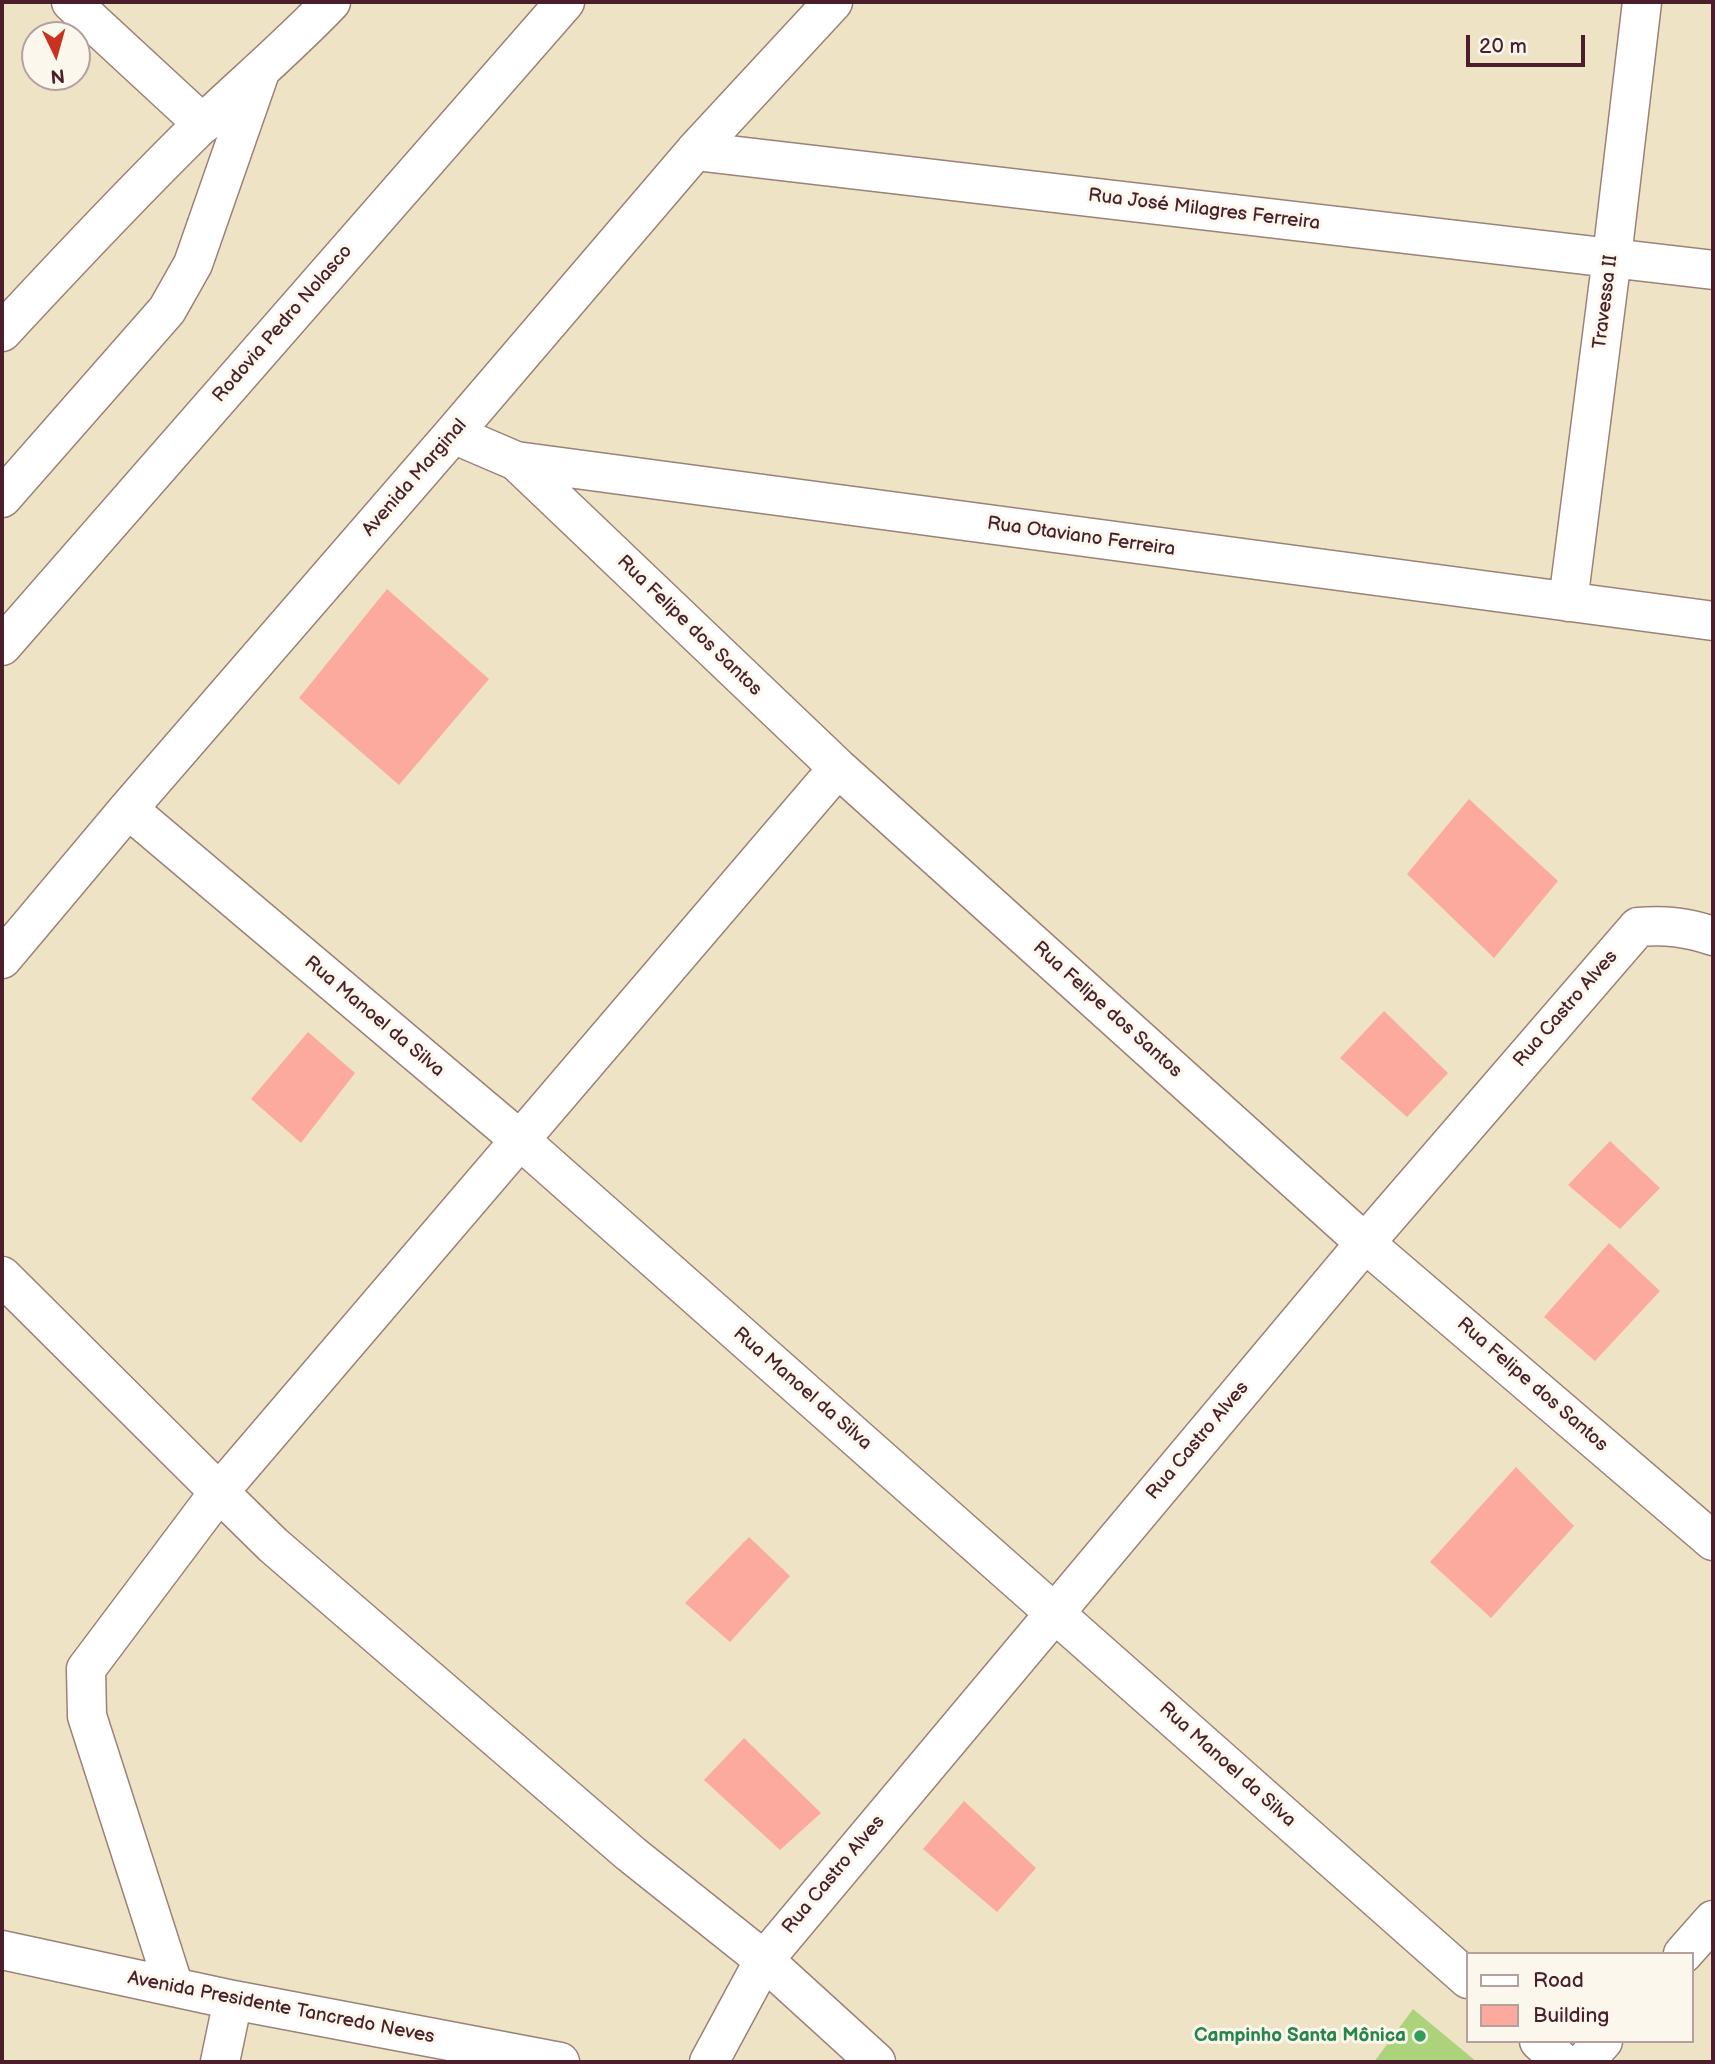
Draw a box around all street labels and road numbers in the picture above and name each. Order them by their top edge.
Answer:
street label: Rua José Milagres Ferreira [1087,184,1321,236]
street label: Rodovia Pedro Nolasco [208,241,358,407]
street label: Travessa II [1589,254,1623,350]
street label: Avenida Marginal [358,415,472,541]
street label: Rua Otaviano Ferreira [985,513,1177,561]
street label: Rua Felipe dos Santos [612,551,766,701]
street label: Rua Felipe dos Santos [1028,937,1186,1083]
street label: Rua Castro Alves [1509,946,1623,1072]
street label: Rua Manoel da Silva [299,952,449,1082]
street label: Rua Felipe dos Santos [1452,1313,1612,1457]
street label: Rua Manoel da Silva [728,1323,876,1455]
street label: Rua Castro Alves [1142,1377,1254,1505]
street label: Rua Manoel da Silva [1154,1698,1300,1832]
street label: Rua Castro Alves [778,1811,890,1939]
street label: Avenida Presidente Tancredo Neves [126,1967,436,2049]

